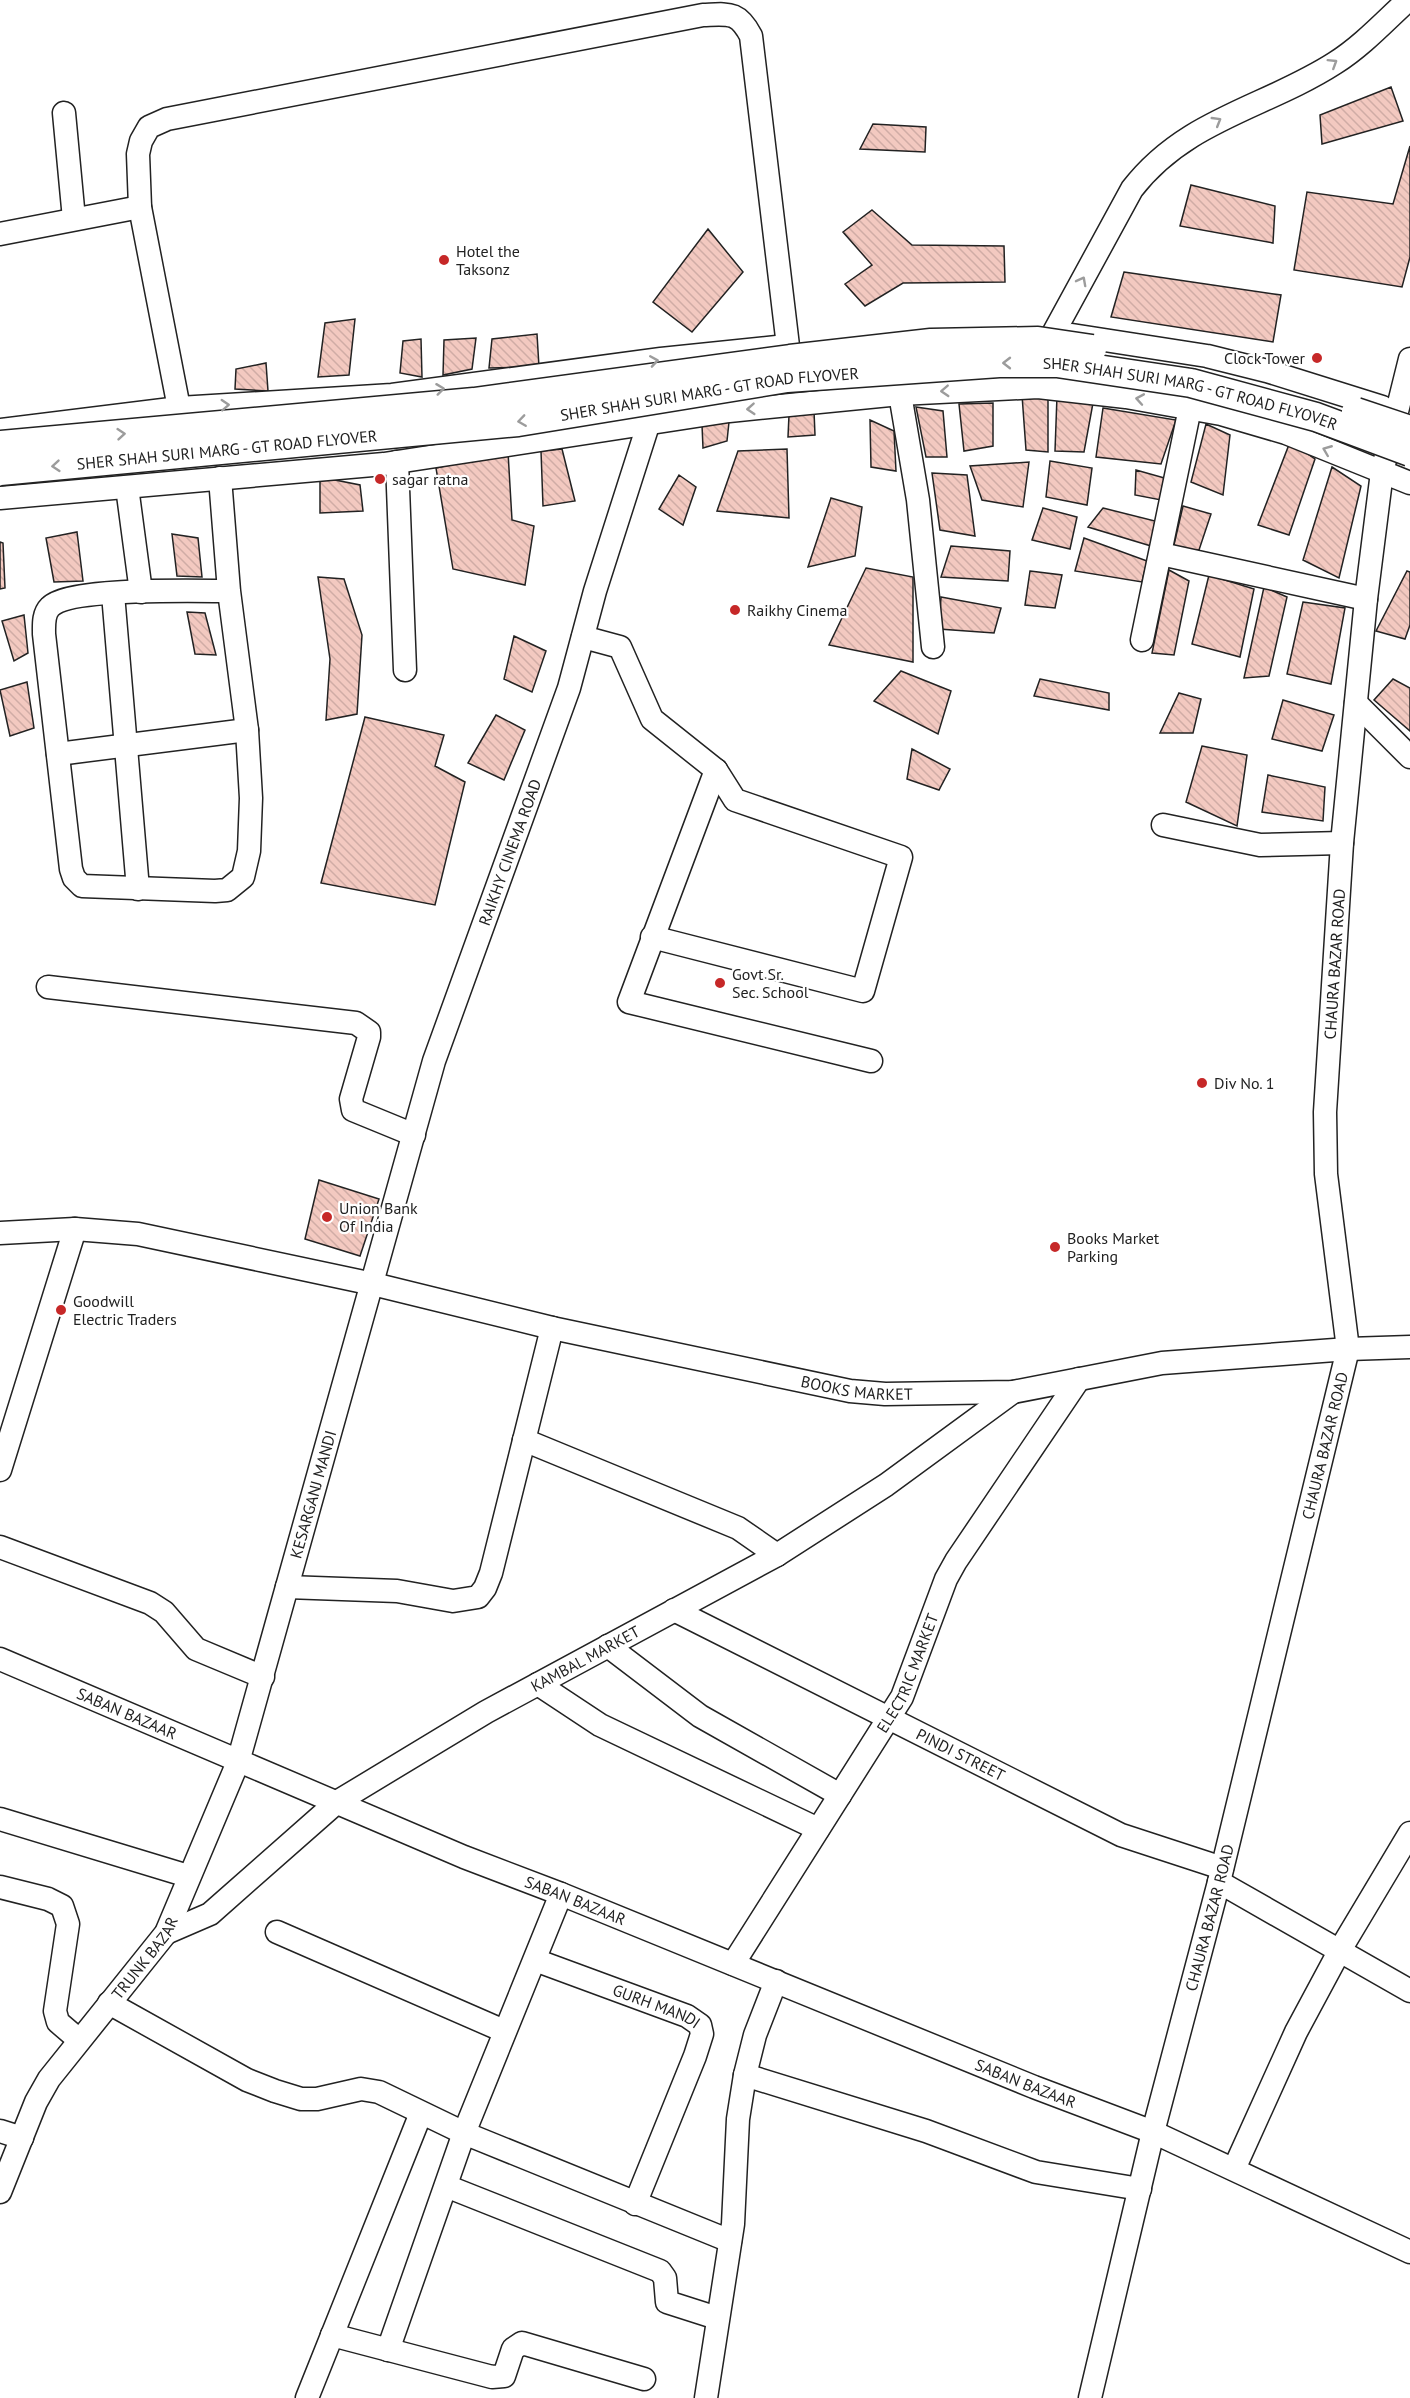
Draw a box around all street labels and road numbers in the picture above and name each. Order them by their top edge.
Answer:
street label: SHER SHAH SURI MARG - GT ROAD FLYOVER [1043,353,1341,434]
street label: SHER SHAH SURI MARG - GT ROAD FLYOVER [559,363,860,425]
street label: SHER SHAH SURI MARG - GT ROAD FLYOVER [76,425,378,474]
street label: RAIKHY CINEMA ROAD [474,776,545,928]
street label: CHAURA BAZAR ROAD [1320,888,1349,1040]
street label: CHAURA BAZAR ROAD [1297,1370,1352,1521]
street label: BOOKS MARKET [799,1371,913,1404]
street label: KESARGANJ MANDI [285,1428,340,1560]
street label: ELECTRIC MARKET [872,1611,942,1736]
street label: KAMBAL MARKET [527,1621,643,1696]
street label: SABAN BAZAAR [74,1683,180,1743]
street label: PINDI STREET [913,1724,1009,1785]
street label: CHAURA BAZAR ROAD [1181,1842,1238,1993]
street label: SABAN BAZAAR [522,1871,629,1929]
street label: TRUNK BAZAR [107,1913,182,2003]
street label: GURH MANDI [610,1980,705,2032]
street label: SABAN BAZAAR [972,2054,1079,2112]

